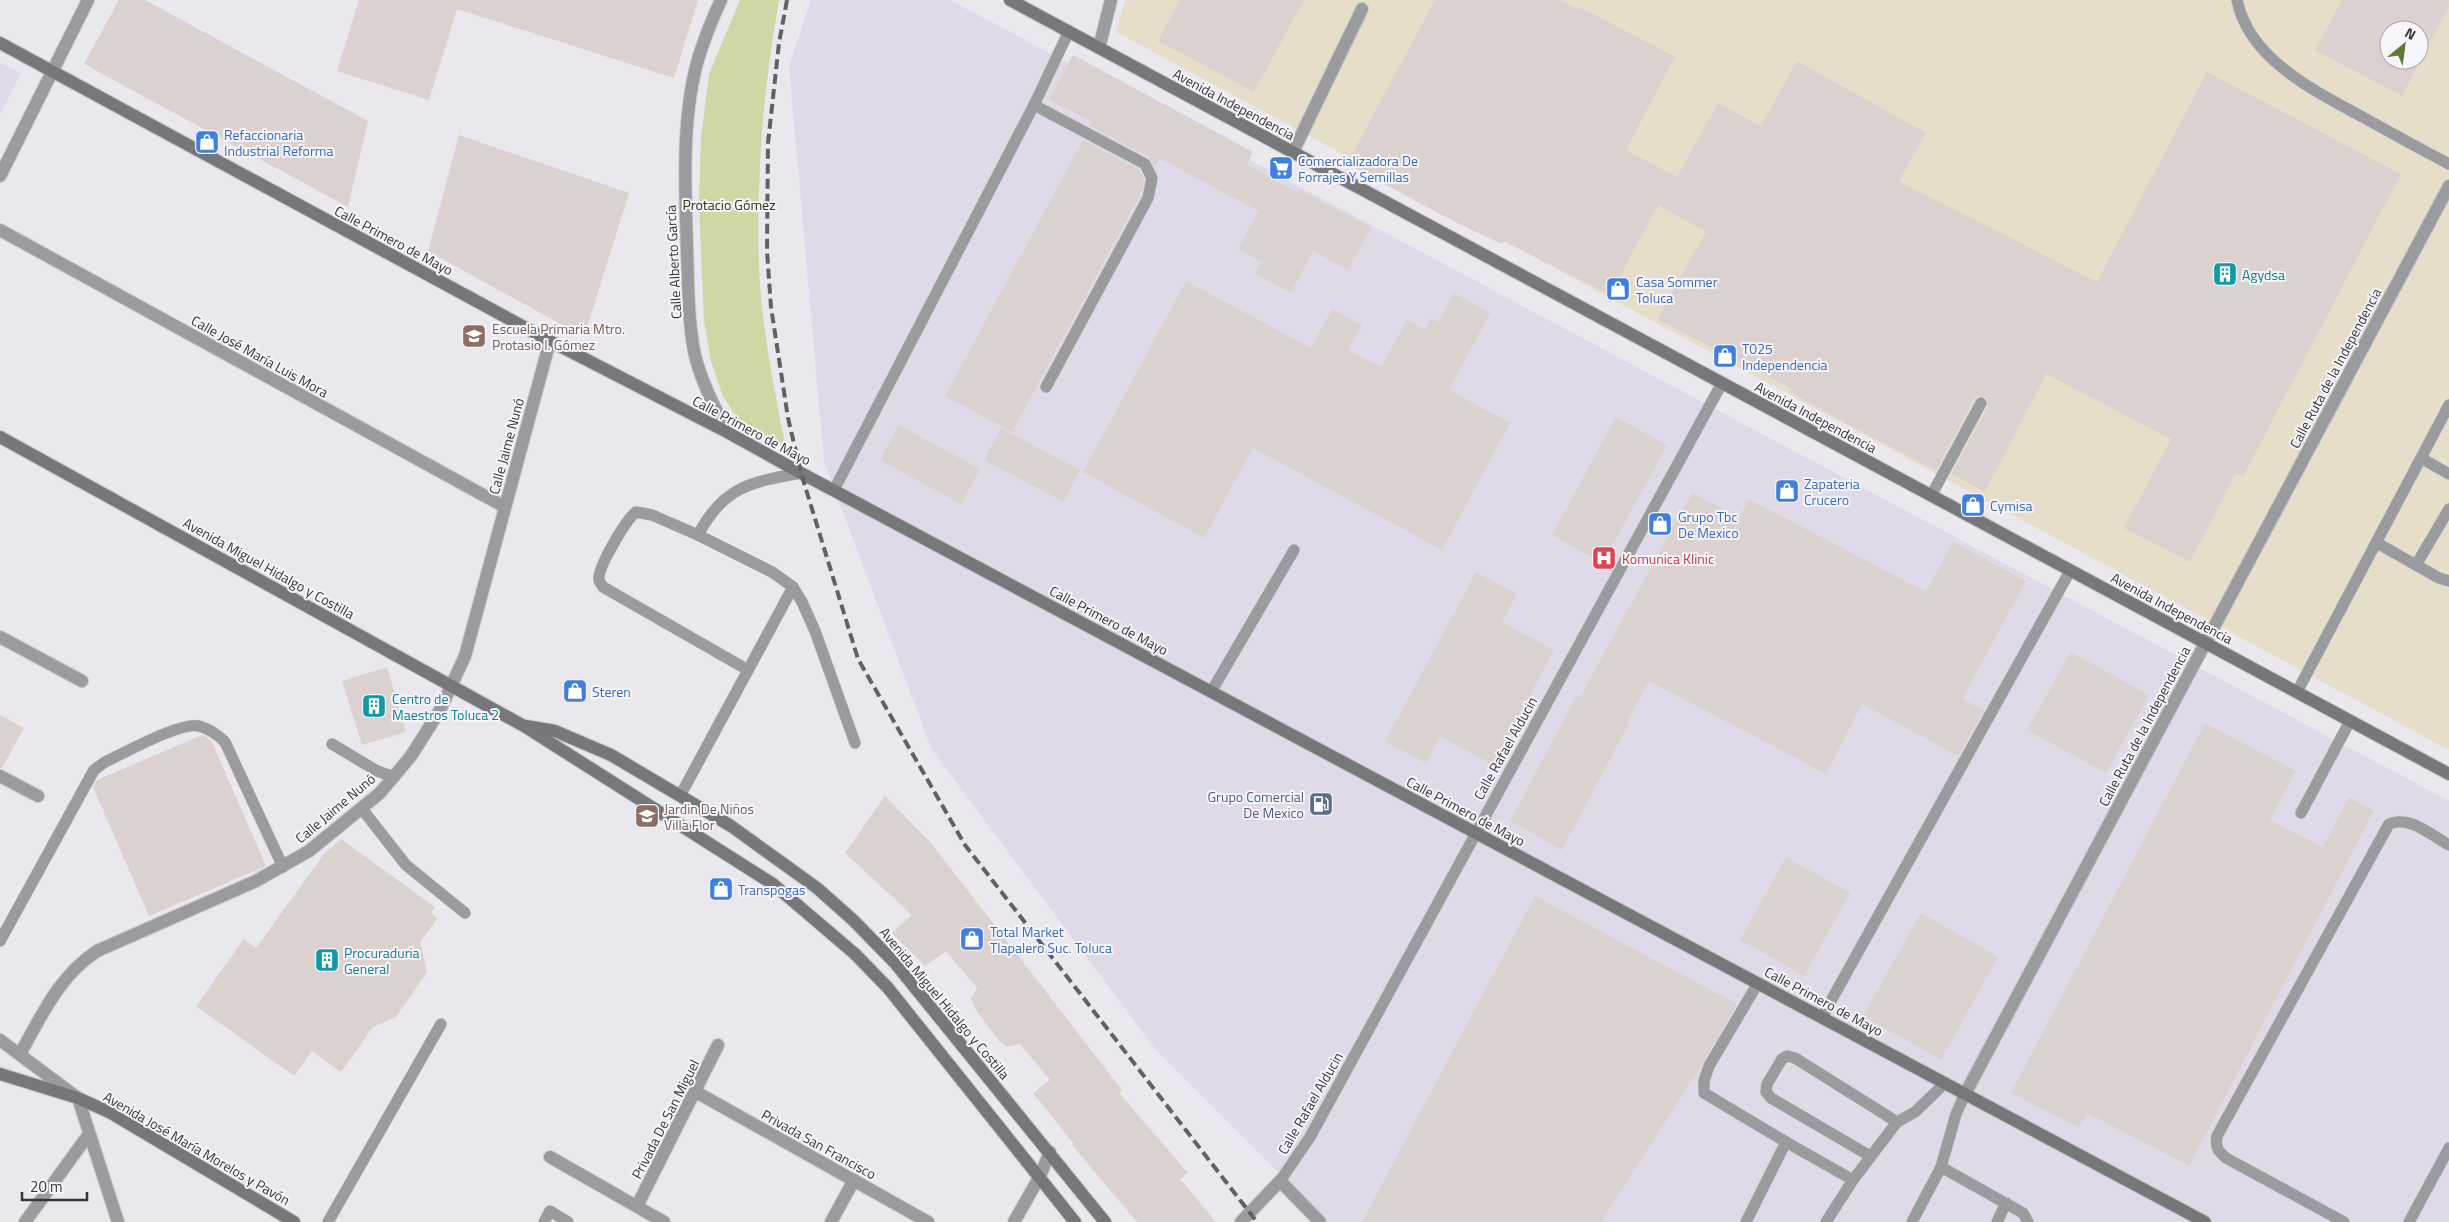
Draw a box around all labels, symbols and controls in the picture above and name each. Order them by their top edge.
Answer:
north arrow [2379,20,2429,70]
text: N [2401,22,2420,45]
street label: Avenida Independencia [1169,63,1299,145]
place label: Refaccionaria Industrial Reforma [224,124,334,161]
shop icon: Refaccionaria Industrial Reforma [194,129,220,155]
place label: Comercializadora De Forrajes Y Semillas [1298,150,1418,187]
supermarket icon: Comercializadora De Forrajes Y Semillas [1268,155,1294,181]
park label: Protacio Gómez [682,194,776,215]
street label: Calle Primero de Mayo [331,200,457,280]
street label: Calle Alberto García [660,205,686,319]
building icon: Agydsa [2212,261,2238,287]
place label: Agydsa [2242,264,2285,285]
place label: Casa Sommer Toluca [1636,271,1718,308]
shop icon: Casa Sommer Toluca [1605,276,1631,302]
street label: Calle Ruta de la Independencia [2284,284,2386,452]
street label: Calle José María Luis Mora [188,310,332,402]
place label: Escuela Primaria Mtro. Protasio I. Gómez [492,318,625,355]
school or university icon: Escuela Primaria Mtro. Protasio I. Gómez [461,323,487,349]
place label: T025 Independencia [1742,338,1828,375]
shop icon: T025 Independencia [1712,343,1738,369]
street label: Avenida Independencia [1751,376,1881,458]
street label: Calle Primero de Mayo [689,390,815,470]
street label: Calle Jaime Nunó [483,395,529,497]
place label: Zapateria Crucero [1804,473,1860,510]
shop icon: Zapateria Crucero [1774,478,1800,504]
shop icon: Cymisa [1960,492,1986,518]
place label: Cymisa [1990,495,2032,516]
place label: Grupo Tbc De Mexico [1678,506,1739,543]
shop icon: Grupo Tbc De Mexico [1647,511,1673,537]
street label: Avenida Miguel Hidalgo y Costilla [179,512,359,624]
hospital icon: Komunica Klinic [1591,545,1617,571]
place label: Komunica Klinic [1622,548,1714,569]
street label: Avenida Independencia [2107,567,2237,649]
street label: Calle Primero de Mayo [1046,580,1172,660]
street label: Calle Ruta de la Independencia [2093,642,2195,810]
shop icon: Steren [562,678,588,704]
place label: Steren [592,681,631,702]
place label: Centro de Maestros Toluca 2 [392,688,499,725]
building icon: Centro de Maestros Toluca 2 [361,693,387,719]
street label: Calle Rafael Alducin [1468,693,1542,803]
street label: Calle Jaime Nunó [290,768,380,848]
street label: Calle Primero de Mayo [1403,771,1529,851]
place label: Grupo Comercial De Mexico [1207,786,1304,823]
fuel station icon: Grupo Comercial De Mexico [1308,791,1334,817]
place label: Jardin De Niños Villa Flor [664,798,754,835]
school or university icon: Jardin De Niños Villa Flor [634,803,660,829]
shop icon: Transpogas [708,876,734,902]
place label: Transpogas [738,879,806,900]
place label: Total Market Tlapalero Suc. Toluca [990,921,1112,958]
street label: Avenida Miguel Hidalgo y Costilla [875,922,1015,1084]
shop icon: Total Market Tlapalero Suc. Toluca [959,926,985,952]
place label: Procuraduria General [344,942,420,979]
building icon: Procuraduria General [314,947,340,973]
street label: Calle Primero de Mayo [1761,961,1887,1041]
street label: Calle Rafael Alducin [1272,1048,1348,1158]
street label: Privada De San Miguel [626,1056,704,1182]
street label: Avenida José María Morelos y Pavón [100,1086,294,1210]
street label: Privada San Francisco [758,1104,880,1184]
scale bar [22,1170,88,1202]
text: 20 m [30,1175,63,1198]

